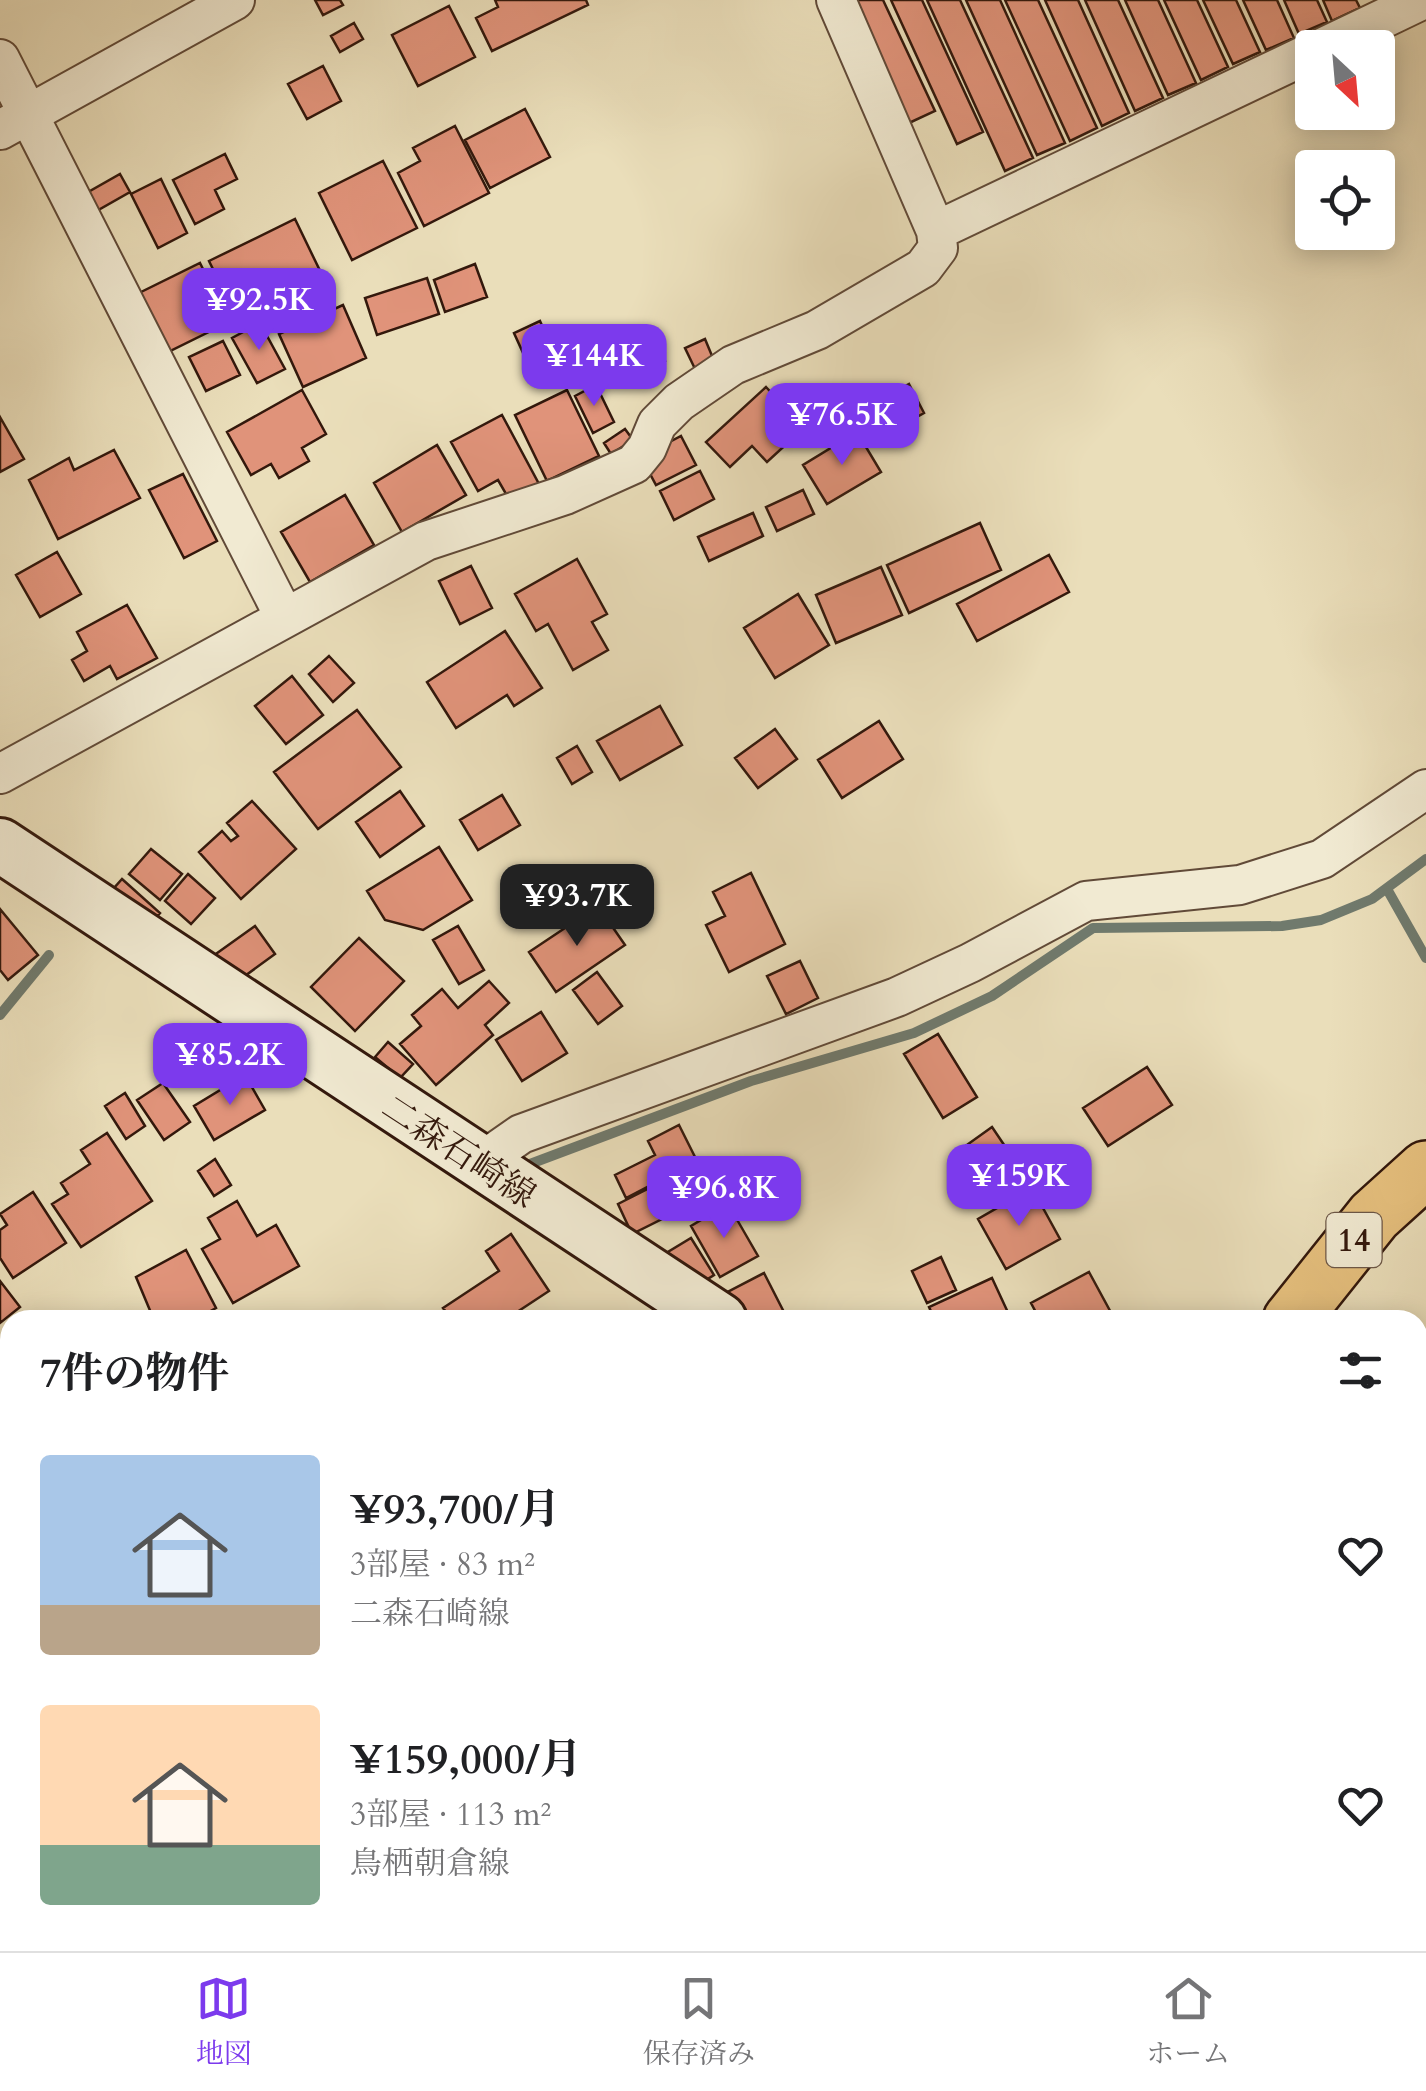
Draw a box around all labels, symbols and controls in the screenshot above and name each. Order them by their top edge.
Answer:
north arrow [1295,30,1395,130]
map controls [1295,30,1395,250]
button: locate [1295,150,1395,250]
pin: ¥92.5K [178,268,340,353]
text: ¥92.5K [204,278,314,322]
pin: ¥144K [524,324,664,409]
text: ¥144K [544,334,644,378]
pin: ¥76.5K [761,383,923,468]
text: ¥76.5K [787,393,897,437]
pin: ¥93.7K [496,864,658,949]
text: ¥93.7K [522,874,632,918]
pin: ¥85.2K [149,1023,311,1108]
text: ¥85.2K [175,1033,285,1077]
street label: 二森石崎線 [372,1084,545,1220]
pin: ¥159K [949,1144,1089,1229]
text: ¥159K [969,1154,1069,1198]
pin: ¥96.8K [643,1156,805,1241]
text: ¥96.8K [669,1166,779,1210]
road number: 14 [1326,1213,1382,1267]
icon: filters [1333,1343,1388,1398]
text: 7件の物件 [40,1345,230,1402]
text: ¥93,700/月 [350,1481,560,1538]
icon: home [120,1495,240,1615]
icon: heart [1333,1528,1388,1583]
text: 3部屋 · 83 m² [350,1543,535,1587]
text: 二森石崎線 [350,1592,510,1636]
text: ¥159,000/月 [350,1731,582,1788]
icon: home [120,1745,240,1865]
icon: heart [1333,1778,1388,1833]
text: 3部屋 · 113 m² [350,1793,551,1837]
text: 鳥栖朝倉線 [350,1842,510,1886]
tab: 地図 [196,1971,252,2073]
tab: 保存済み [643,1971,755,2073]
tab: ホーム [1146,1971,1230,2073]

